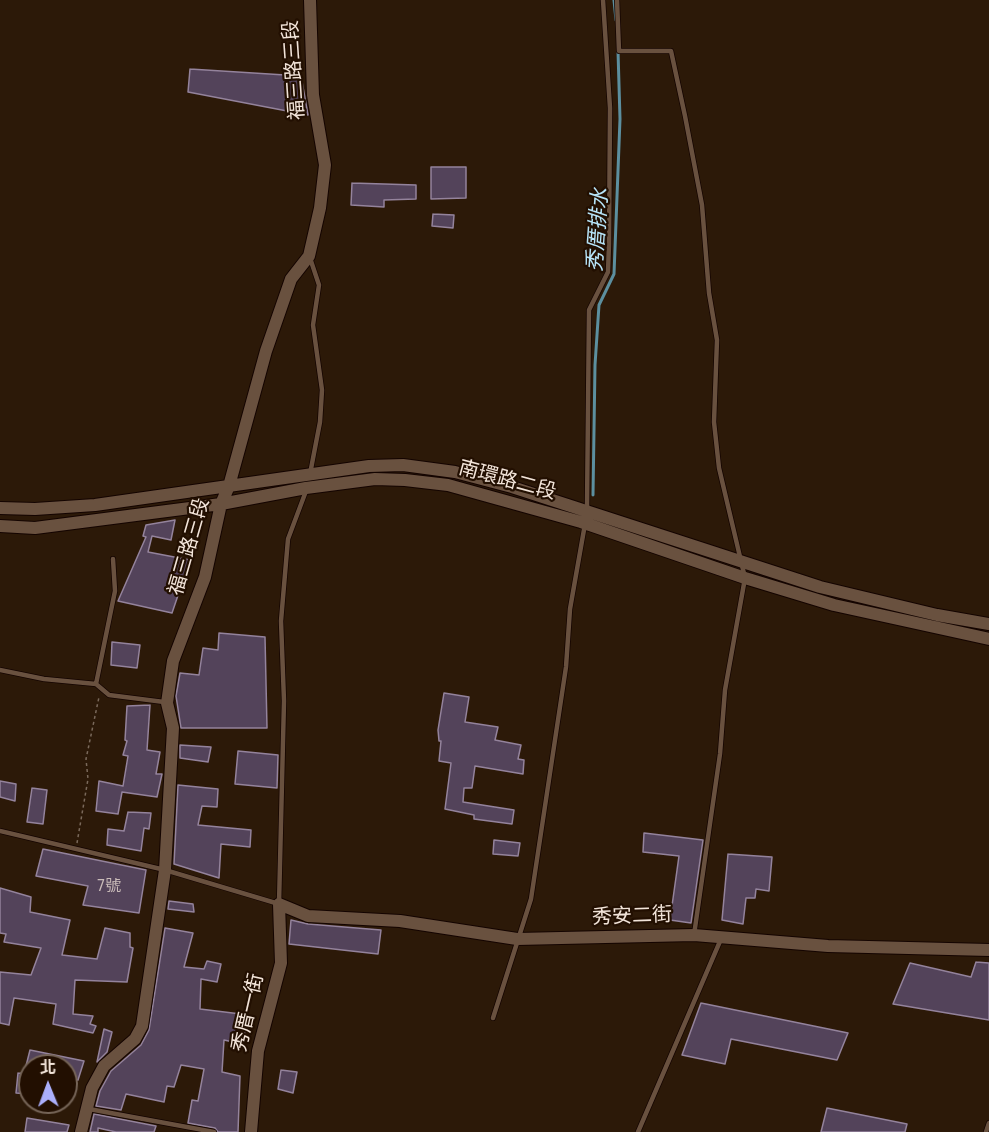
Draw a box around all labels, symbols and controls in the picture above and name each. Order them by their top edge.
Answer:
street label: 福三路三段 [280,19,310,121]
water label: 秀厝排水 [584,187,614,273]
street label: 南環路二段 [456,456,558,506]
street label: 福三路三段 [165,496,215,598]
house number: 7號 [97,877,121,897]
street label: 秀安二街 [592,904,672,930]
street label: 秀厝一街 [228,971,270,1055]
north arrow [18,1054,78,1114]
text: 北 [40,1058,56,1077]

